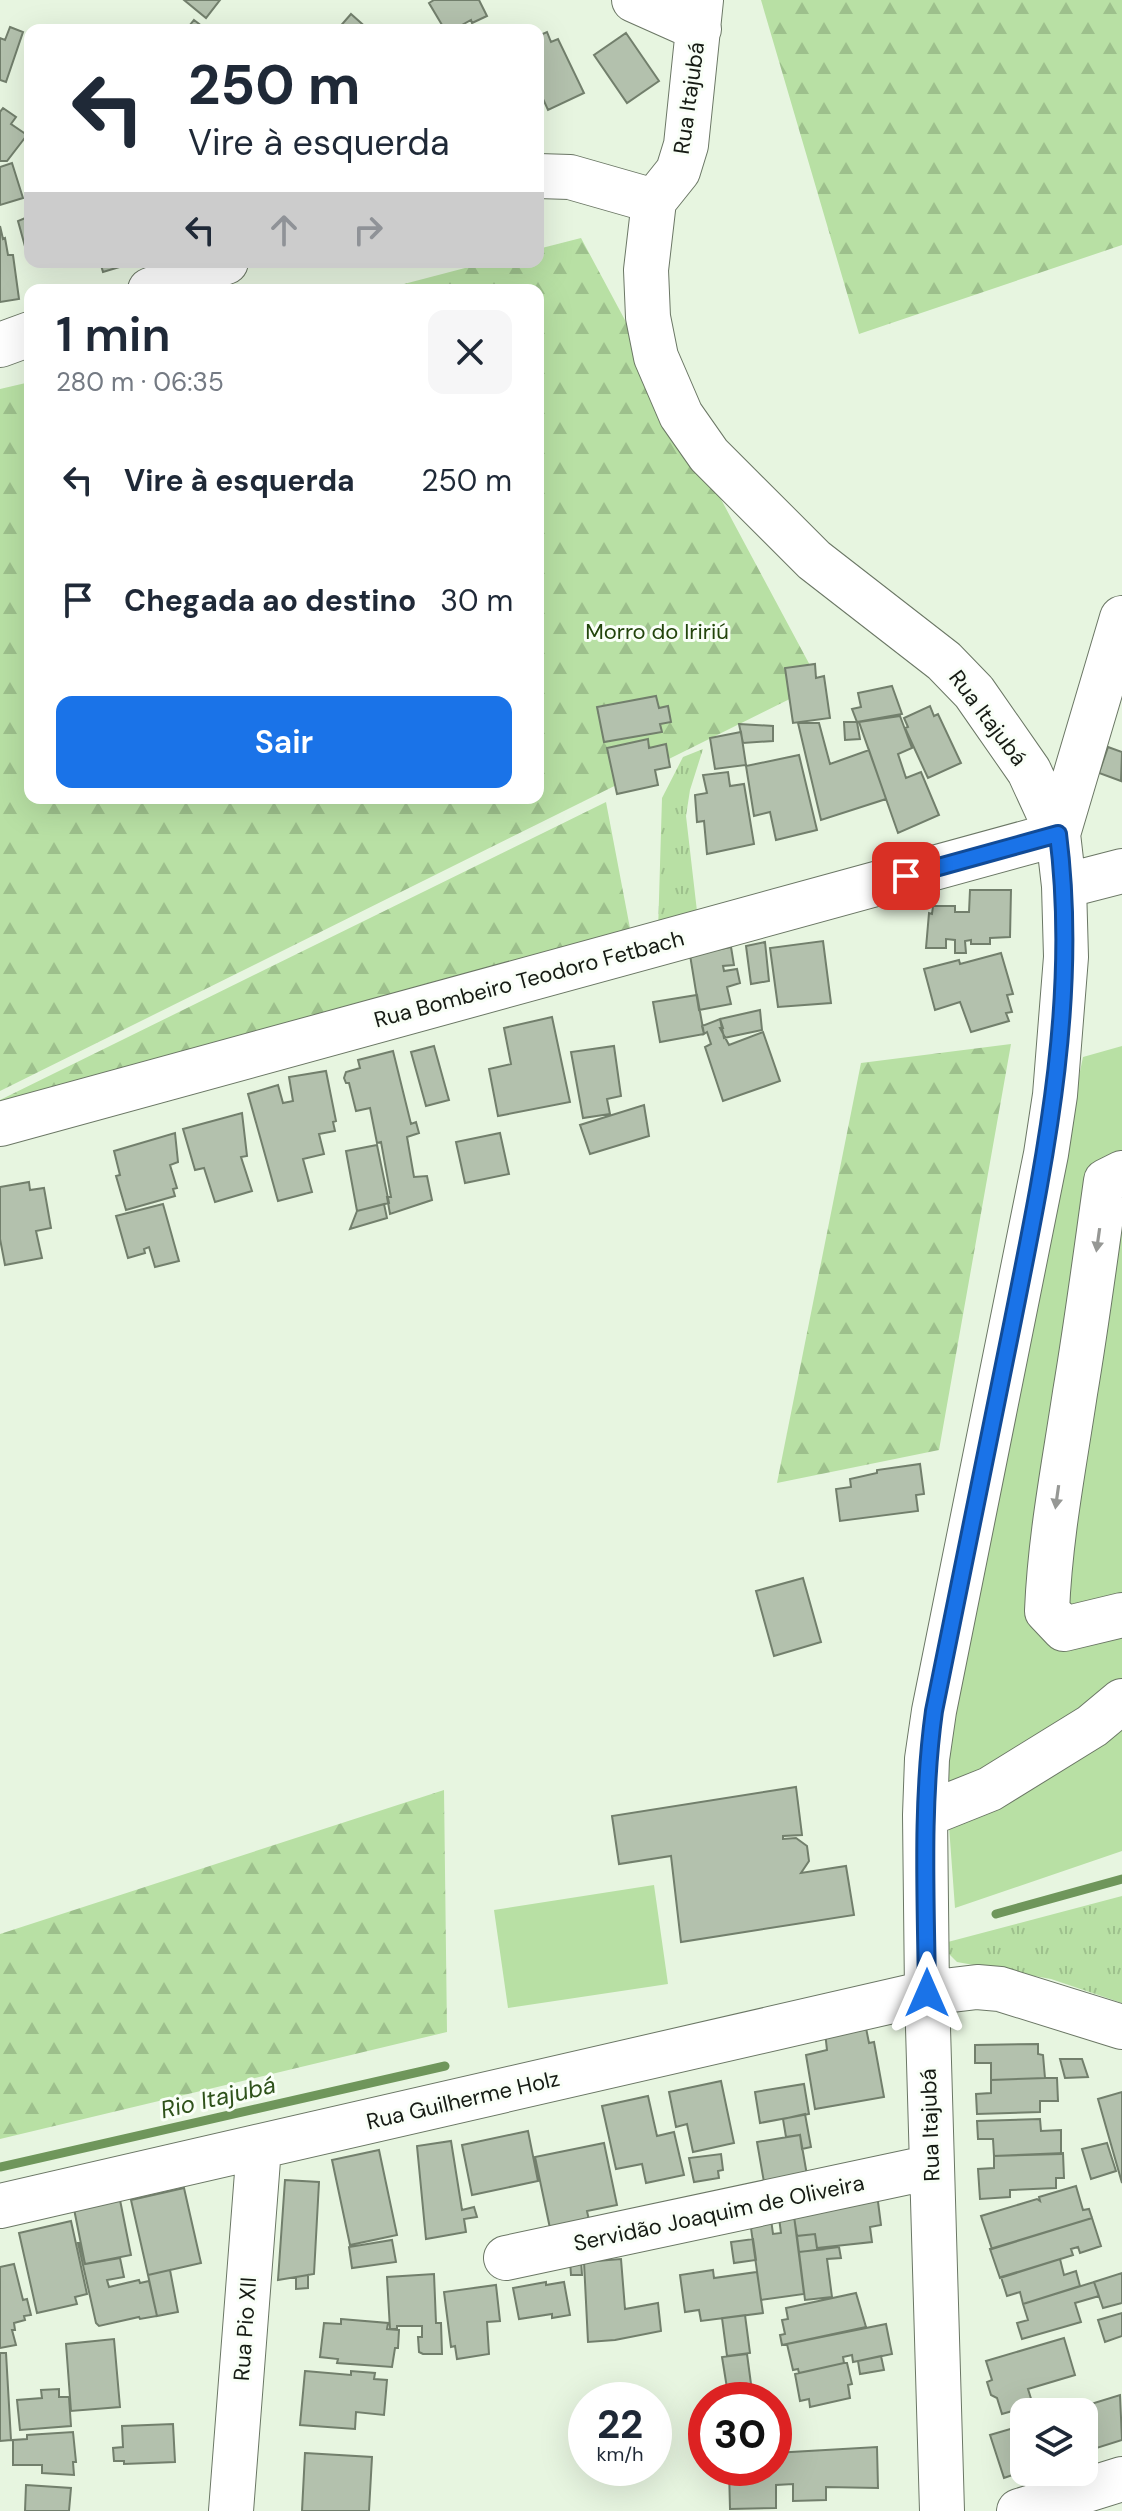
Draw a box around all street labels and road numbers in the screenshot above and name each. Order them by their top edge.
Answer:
street label: Rua Itajubá [667,40,711,156]
street label: Rua Itajubá [942,664,1034,772]
street label: Rua Bombeiro Teodoro Fetbach [371,924,687,1034]
street label: Rua Guilherme Holz [364,2064,562,2136]
street label: Rua Itajubá [914,2068,946,2182]
street label: Servidão Joaquim de Oliveira [571,2168,867,2258]
street label: Rua Pio XII [227,2276,263,2382]

